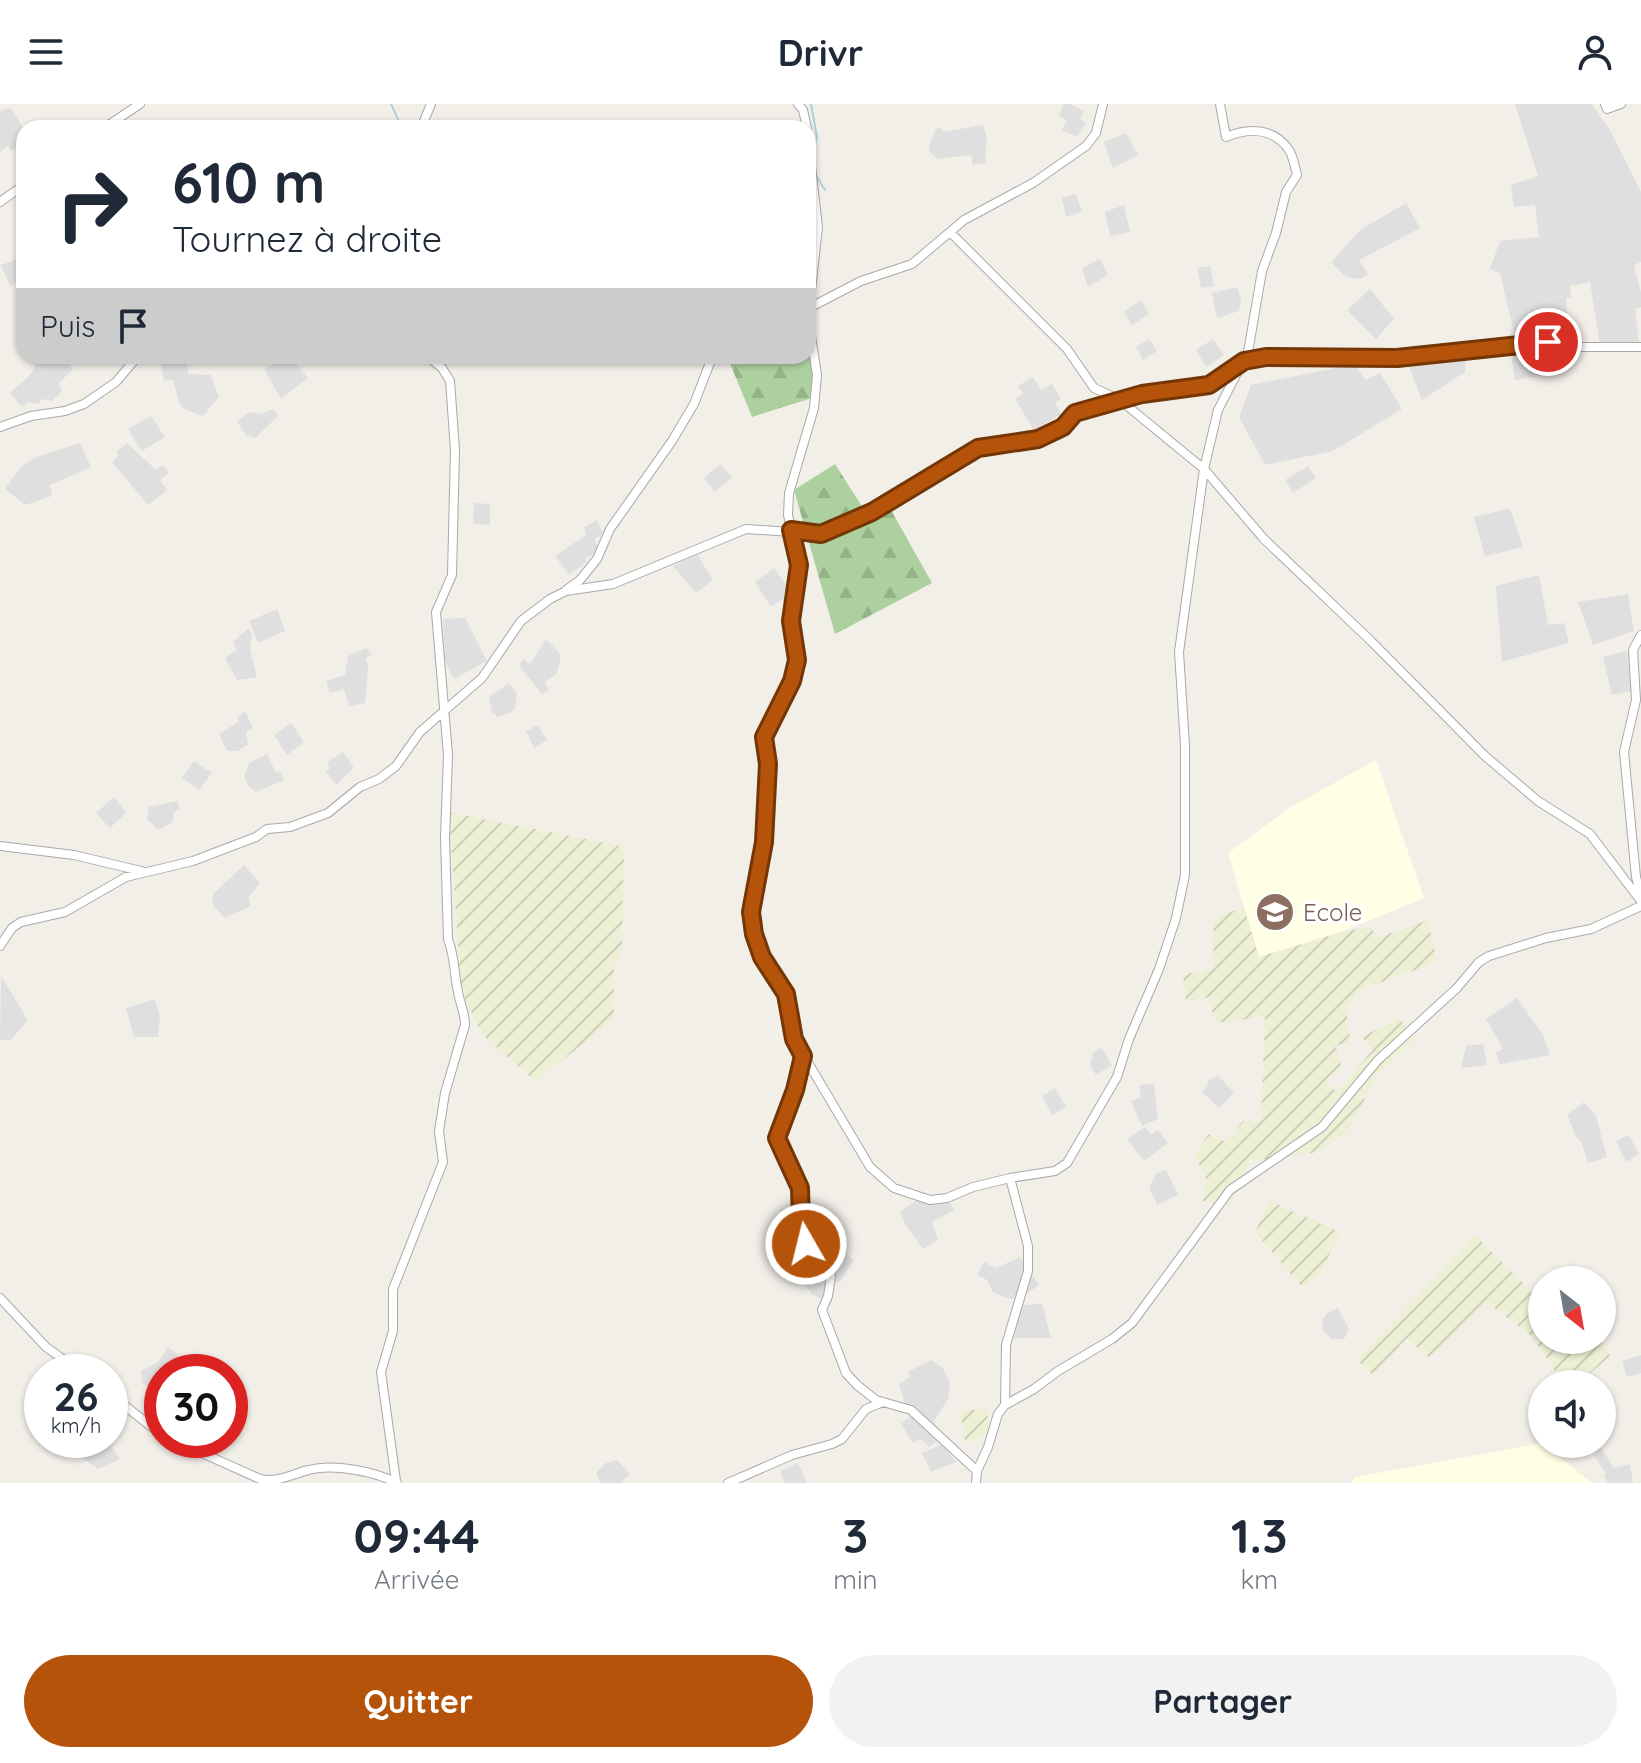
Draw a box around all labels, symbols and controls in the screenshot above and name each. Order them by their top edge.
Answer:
icon: menu [24,30,68,74]
text: Drivr [778,30,863,75]
icon: person [1573,30,1617,74]
text: 610 m [172,147,325,217]
icon: right [40,152,144,256]
text: Tournez à droite [172,216,442,261]
icon: arrive [111,304,155,348]
text: Puis [40,307,95,345]
pin [1514,308,1582,376]
icon: arrive [1526,320,1570,364]
school or university icon: Ecole [1254,891,1296,933]
place label: Ecole [1303,897,1362,927]
position arrow [764,1202,848,1286]
north arrow [1528,1266,1616,1354]
map controls [1528,1266,1616,1458]
speed limit sign: 30 [144,1354,248,1458]
button: sound [1528,1370,1616,1458]
text: 26 [54,1371,98,1421]
text: km/h [51,1413,101,1438]
text: 09:44 [353,1505,480,1565]
text: 3 [843,1505,868,1565]
text: 1.3 [1231,1505,1287,1565]
text: Arrivée [374,1563,459,1596]
text: min [833,1563,878,1596]
text: km [1240,1563,1278,1596]
button: Quitter [24,1655,813,1747]
button: Partager [829,1655,1617,1747]

